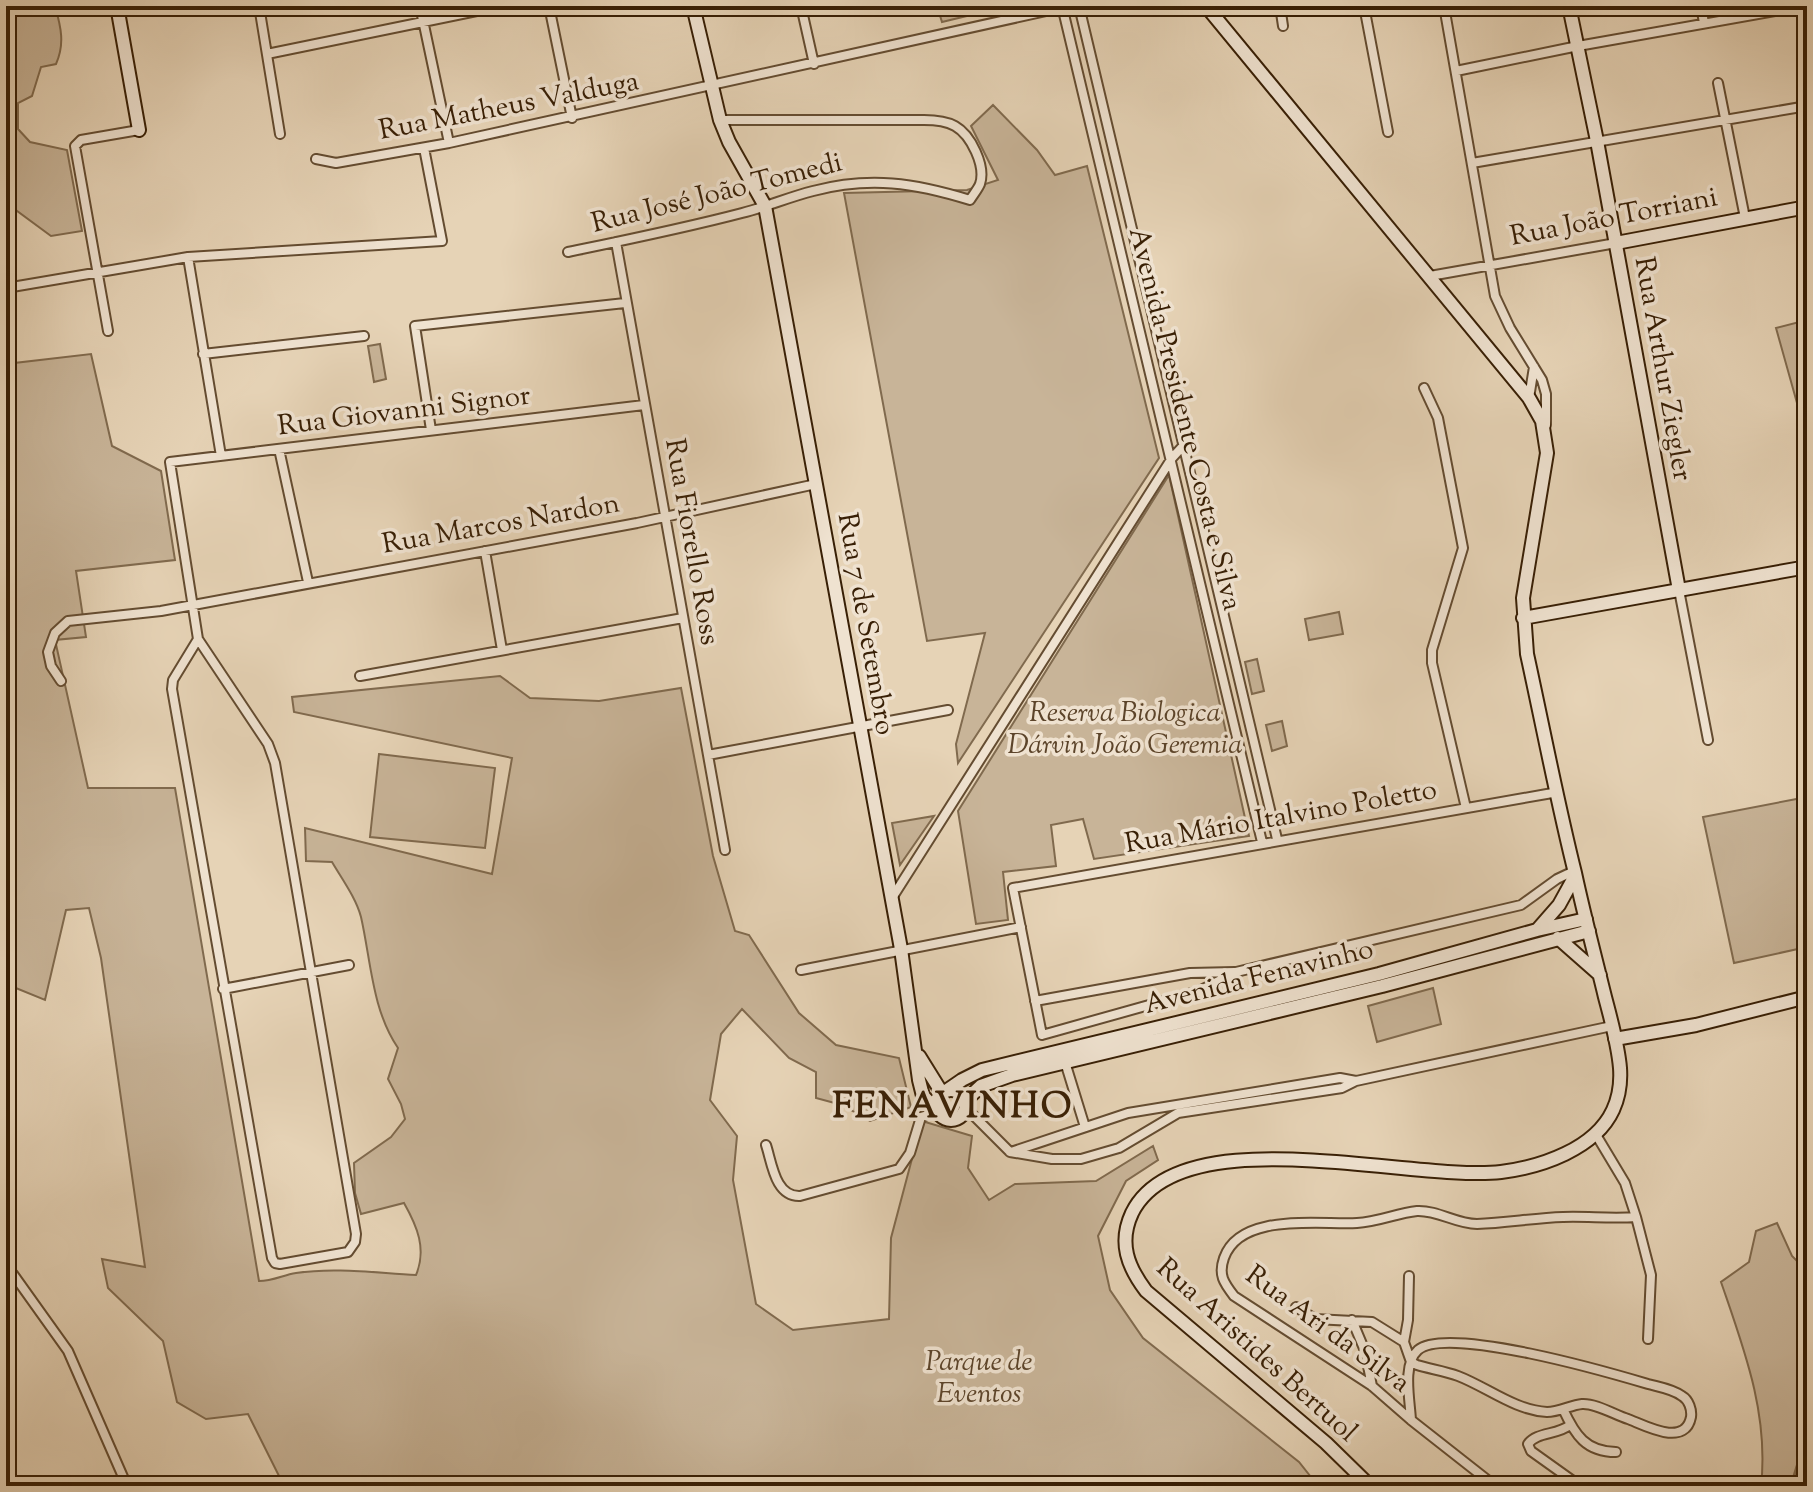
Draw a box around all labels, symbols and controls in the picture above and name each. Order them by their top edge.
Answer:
street label: Rua Matheus Valduga [376,62,643,152]
street label: Rua José João Tomedi [587,143,847,245]
street label: Rua João Torriani [1507,178,1721,258]
street label: Avenida Presidente Costa e Silva [1117,223,1251,615]
street label: Rua Arthur Ziegler [1623,254,1701,485]
street label: Rua Giovanni Signor [275,377,533,447]
street label: Rua Fiorello Ross [653,436,729,648]
street label: Rua Marcos Nardon [379,484,623,566]
street label: Rua 7 de Setembro [826,510,904,738]
park label: Reserva Biologica Dárvin João Geremia [1007,694,1243,766]
street label: Rua Mário Italvino Poletto [1122,771,1440,865]
street label: Avenida Fenavinho [1140,930,1378,1026]
district label: FENAVINHO [833,1082,1073,1134]
street label: Rua Aristides Bertuol [1146,1250,1366,1453]
street label: Rua Ari da Silva [1236,1256,1418,1404]
park label: Parque de Eventos [925,1343,1033,1415]

